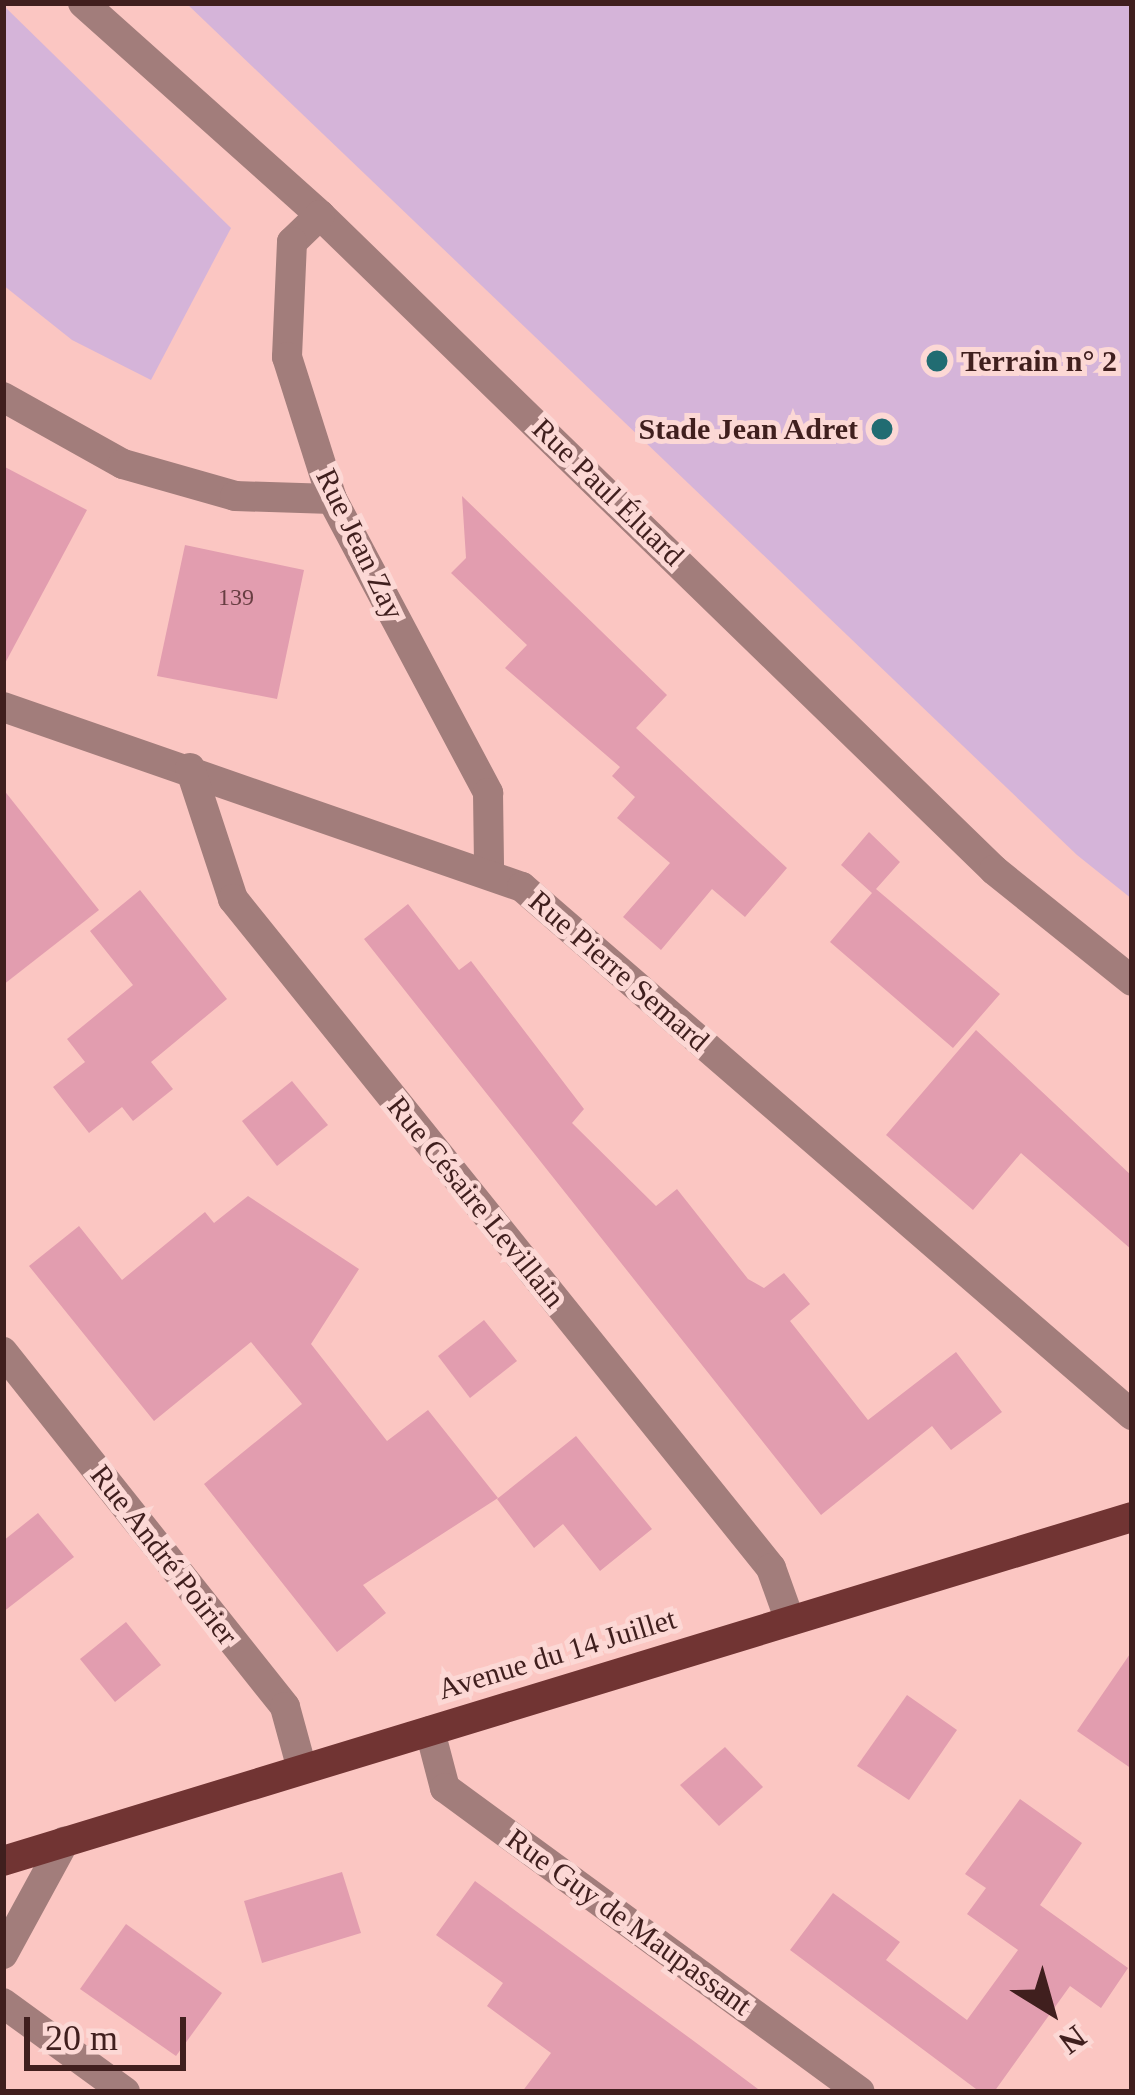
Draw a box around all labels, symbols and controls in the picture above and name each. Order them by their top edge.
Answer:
place label: Terrain n° 2 [961,343,1117,379]
marker: Terrain n° 2 [924,348,950,374]
street label: Rue Paul Éluard [525,411,691,573]
place label: Stade Jean Adret [637,411,858,447]
marker: Stade Jean Adret [869,416,895,442]
street label: Rue Jean Zay [308,463,412,625]
house number: 139 [218,584,254,612]
street label: Rue Pierre Semard [522,883,716,1059]
street label: Rue Césaire Levillain [380,1089,572,1315]
street label: Rue André Poirier [82,1457,246,1653]
street label: Avenue du 14 Juillet [434,1601,680,1707]
street label: Rue Guy de Maupassant [499,1821,759,2023]
north arrow [991,1951,1111,2071]
scale bar [30,1993,192,2067]
text: 20 m [45,2018,118,2058]
text: N [1052,2018,1093,2061]

